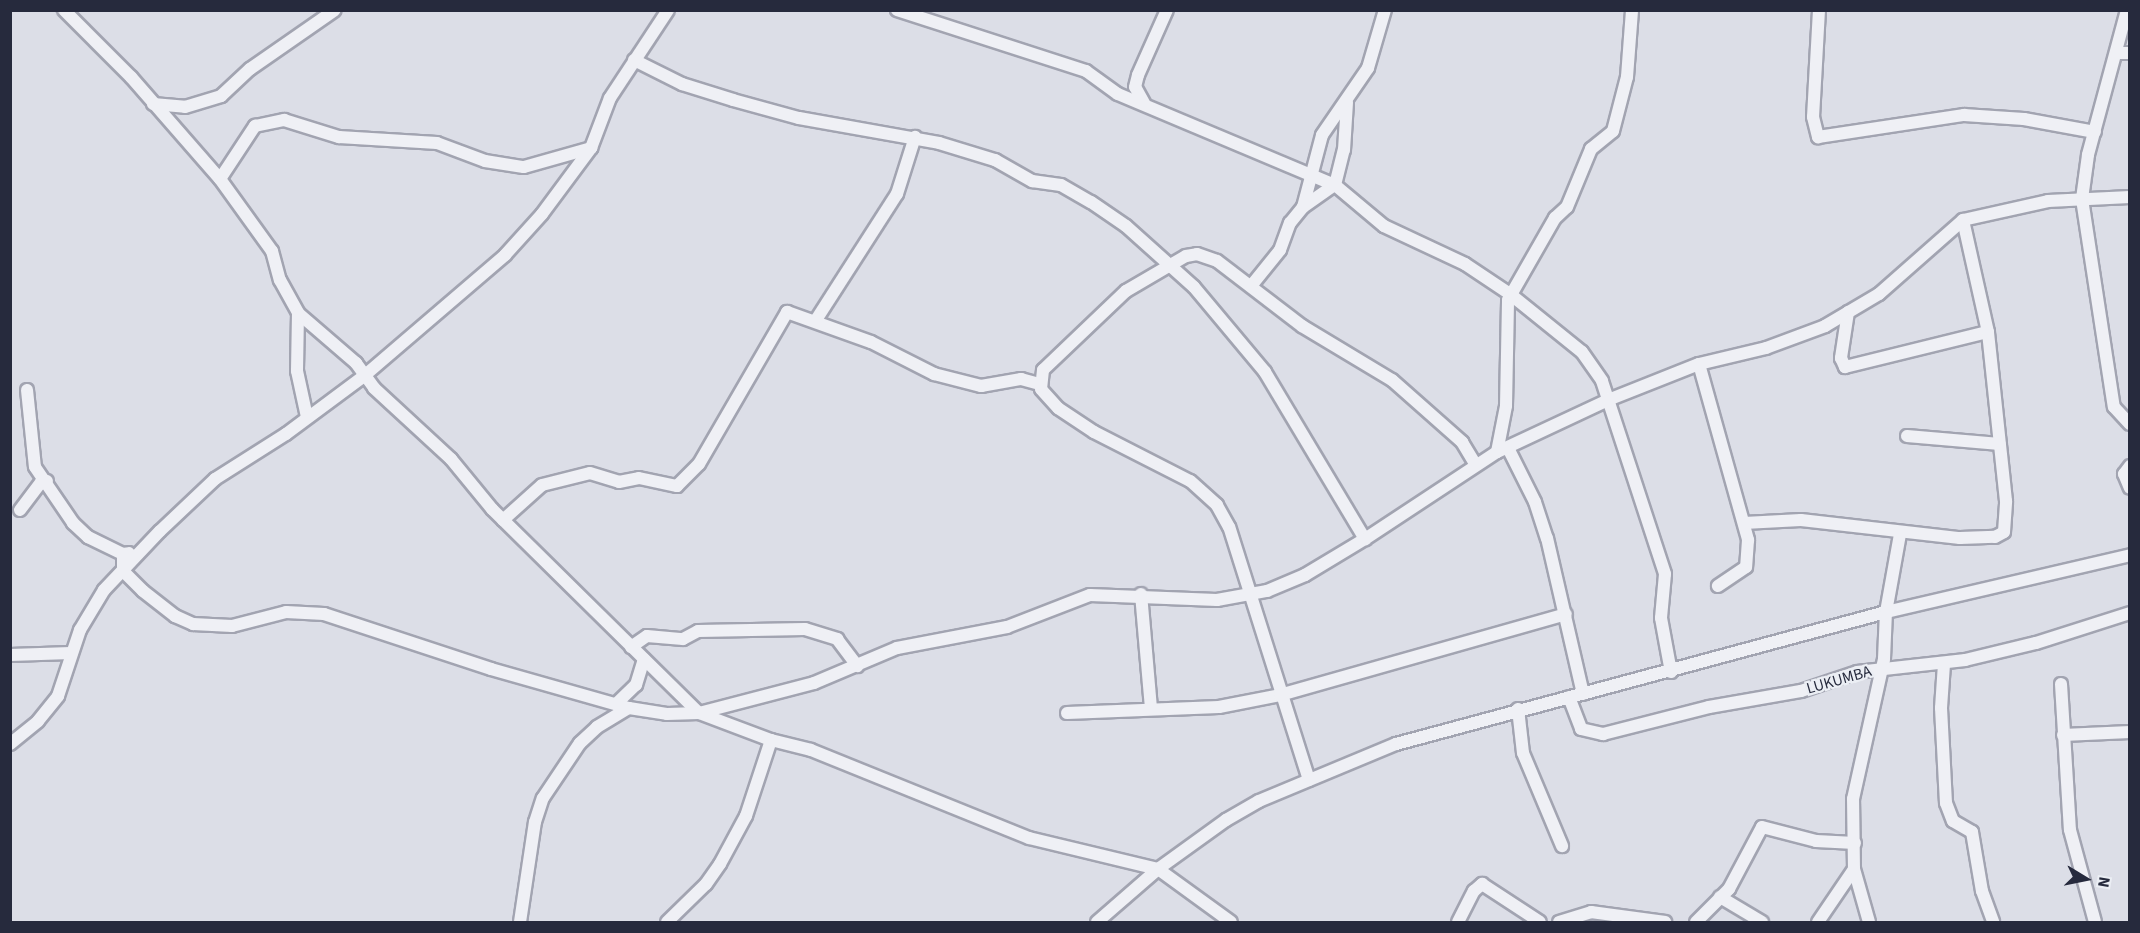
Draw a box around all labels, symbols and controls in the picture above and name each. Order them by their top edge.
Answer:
street label: LUKUMBA [1804,662,1874,698]
north arrow [2056,849,2116,909]
text: N [2092,875,2115,889]

